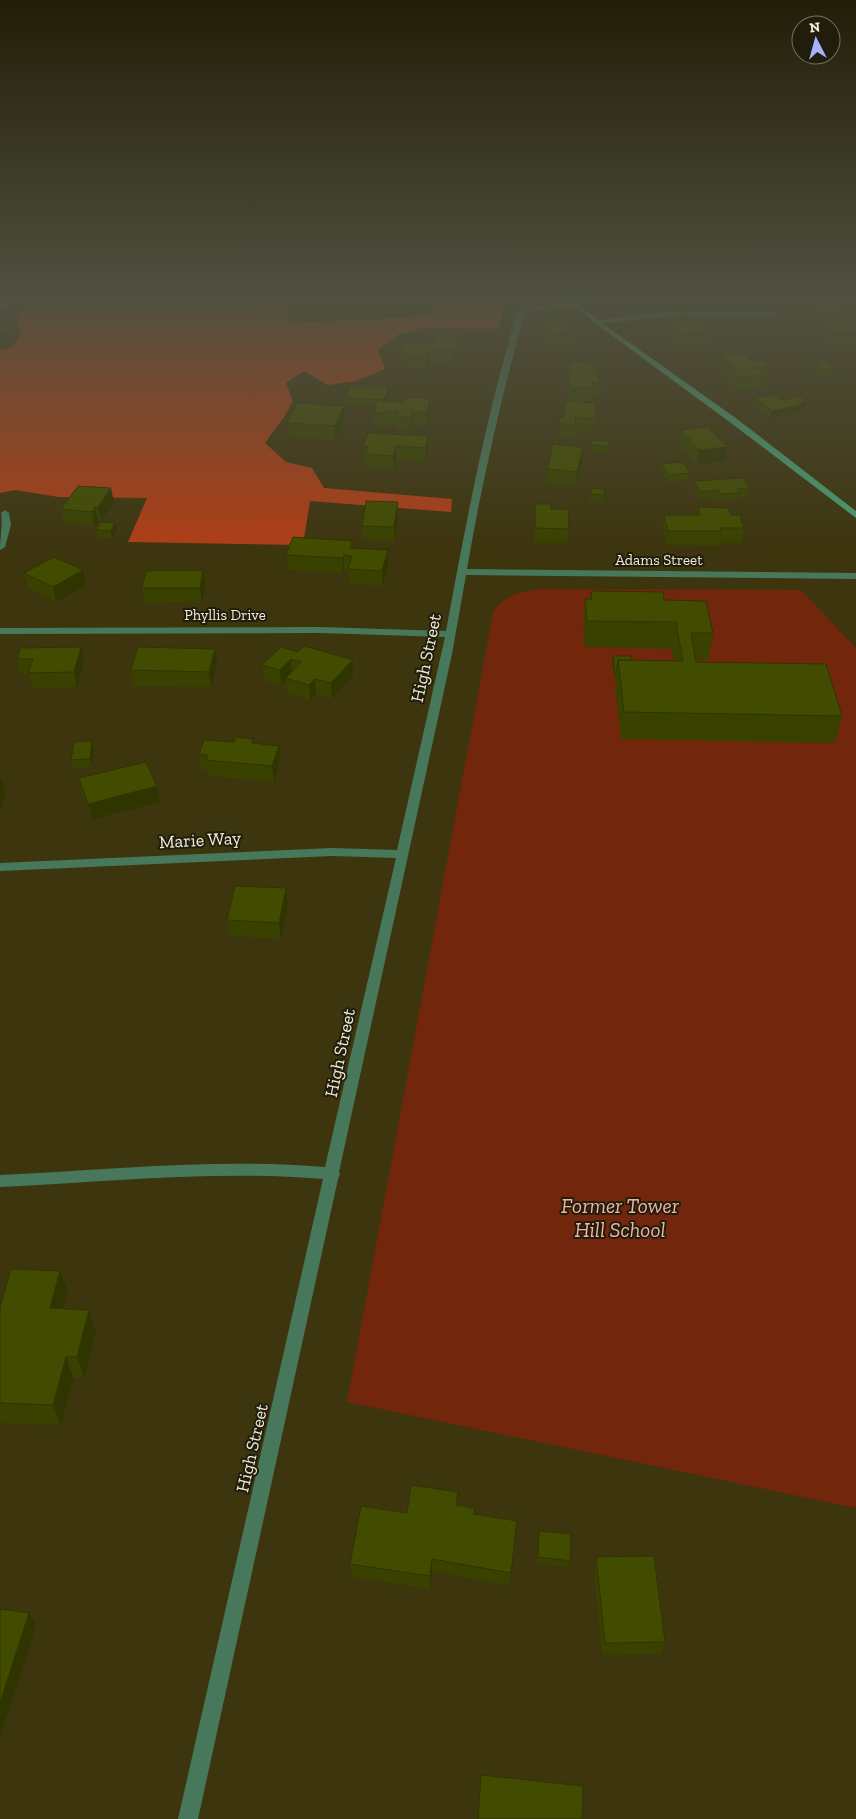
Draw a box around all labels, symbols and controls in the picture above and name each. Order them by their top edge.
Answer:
north arrow [791,15,841,65]
text: N [809,19,821,37]
street label: Adams Street [615,551,703,569]
street label: Phyllis Drive [184,606,266,624]
street label: High Street [406,611,446,704]
street label: Marie Way [158,827,243,853]
street label: High Street [320,1006,360,1099]
park label: Former Tower Hill School [561,1193,680,1242]
street label: High Street [231,1401,273,1494]

